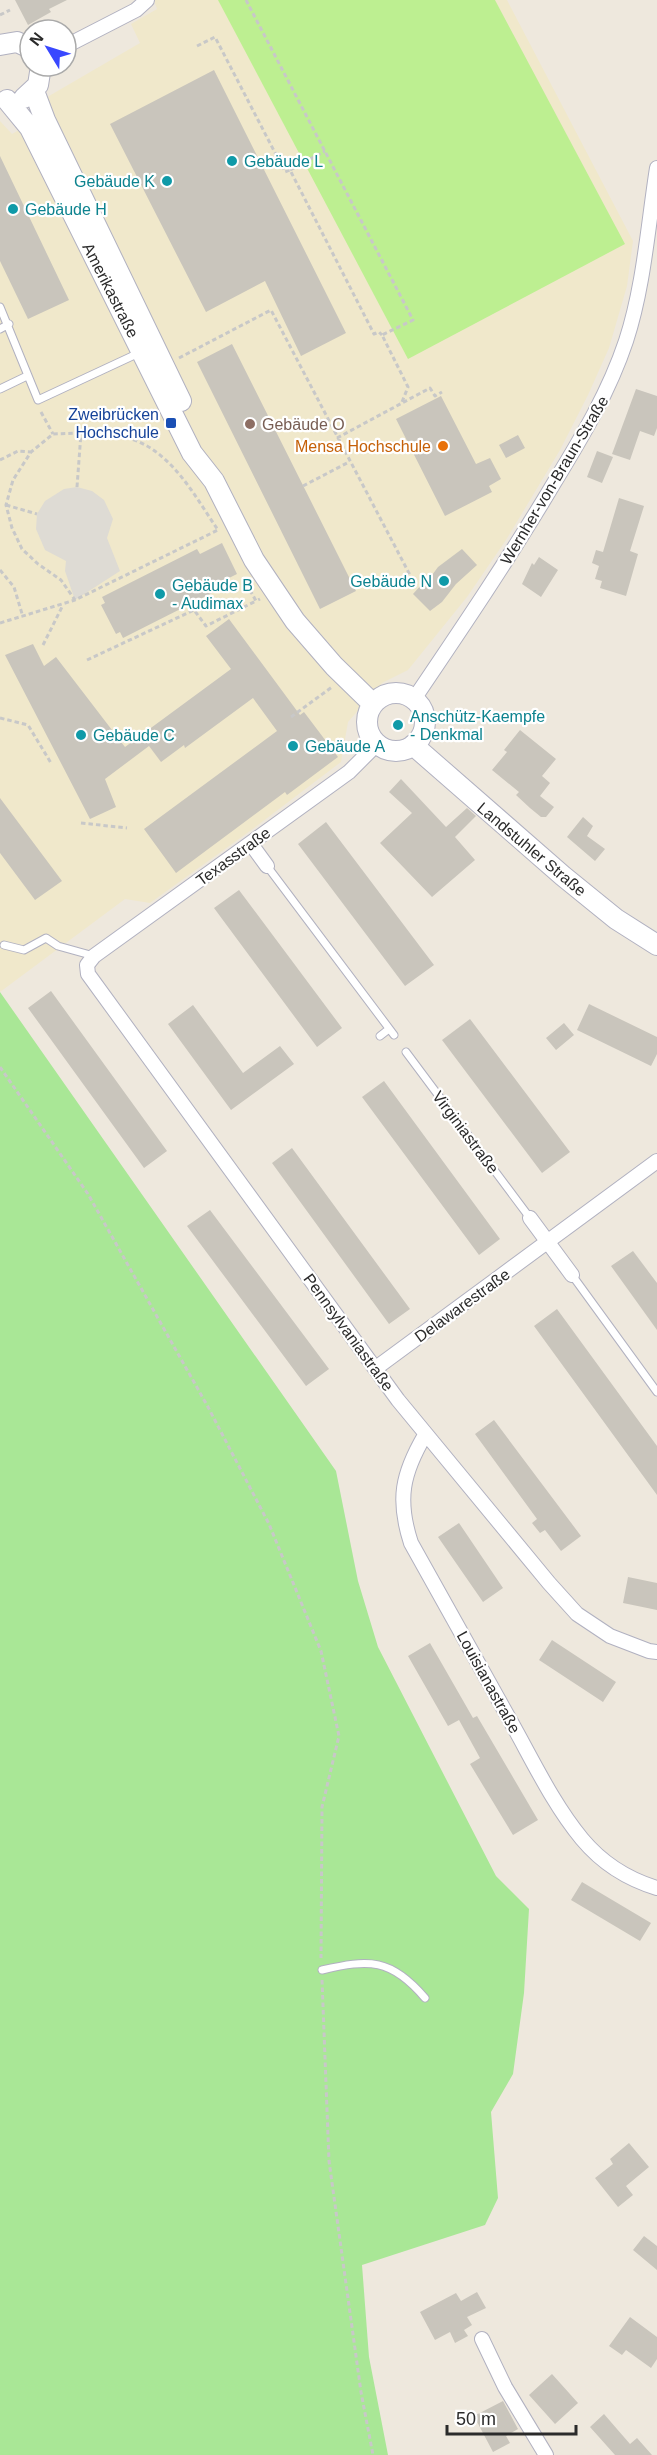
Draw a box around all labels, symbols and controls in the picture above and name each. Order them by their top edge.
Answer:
north arrow [18,18,78,78]
text: N [26,29,47,49]
place label: Gebäude L [244,153,323,170]
marker: Gebäude L [225,154,239,168]
place label: Gebäude K [74,173,155,190]
marker: Gebäude K [160,174,174,188]
place label: Gebäude H [25,201,107,218]
marker: Gebäude H [6,202,20,216]
street label: Amerikastraße [79,240,142,341]
street label: Wernher-von-Braun-Straße [497,393,612,568]
place label: Zweibrücken Hochschule [68,406,159,441]
marker: Zweibrücken Hochschule [164,416,178,430]
place label: Gebäude O [262,416,345,433]
marker: Gebäude O [243,417,257,431]
place label: Mensa Hochschule [295,438,431,455]
marker: Mensa Hochschule [436,439,450,453]
place label: Gebäude N [350,573,432,590]
marker: Gebäude N [437,574,451,588]
place label: Gebäude B - Audimax [172,577,253,612]
marker: Gebäude B - Audimax [153,587,167,601]
place label: Anschütz-Kaempfe - Denkmal [410,708,545,743]
marker: Anschütz-Kaempfe - Denkmal [391,718,405,732]
place label: Gebäude C [93,727,175,744]
marker: Gebäude C [74,728,88,742]
place label: Gebäude A [305,738,385,755]
marker: Gebäude A [286,739,300,753]
street label: Landstuhler Straße [474,799,589,900]
street label: Texasstraße [193,824,274,889]
street label: Virginiastraße [429,1088,502,1177]
street label: Delawarestraße [412,1265,513,1345]
street label: Pennsylvaniastraße [300,1270,397,1394]
street label: Louisianastraße [454,1628,524,1736]
scale bar [447,2398,576,2436]
text: 50 m [456,2409,496,2429]

